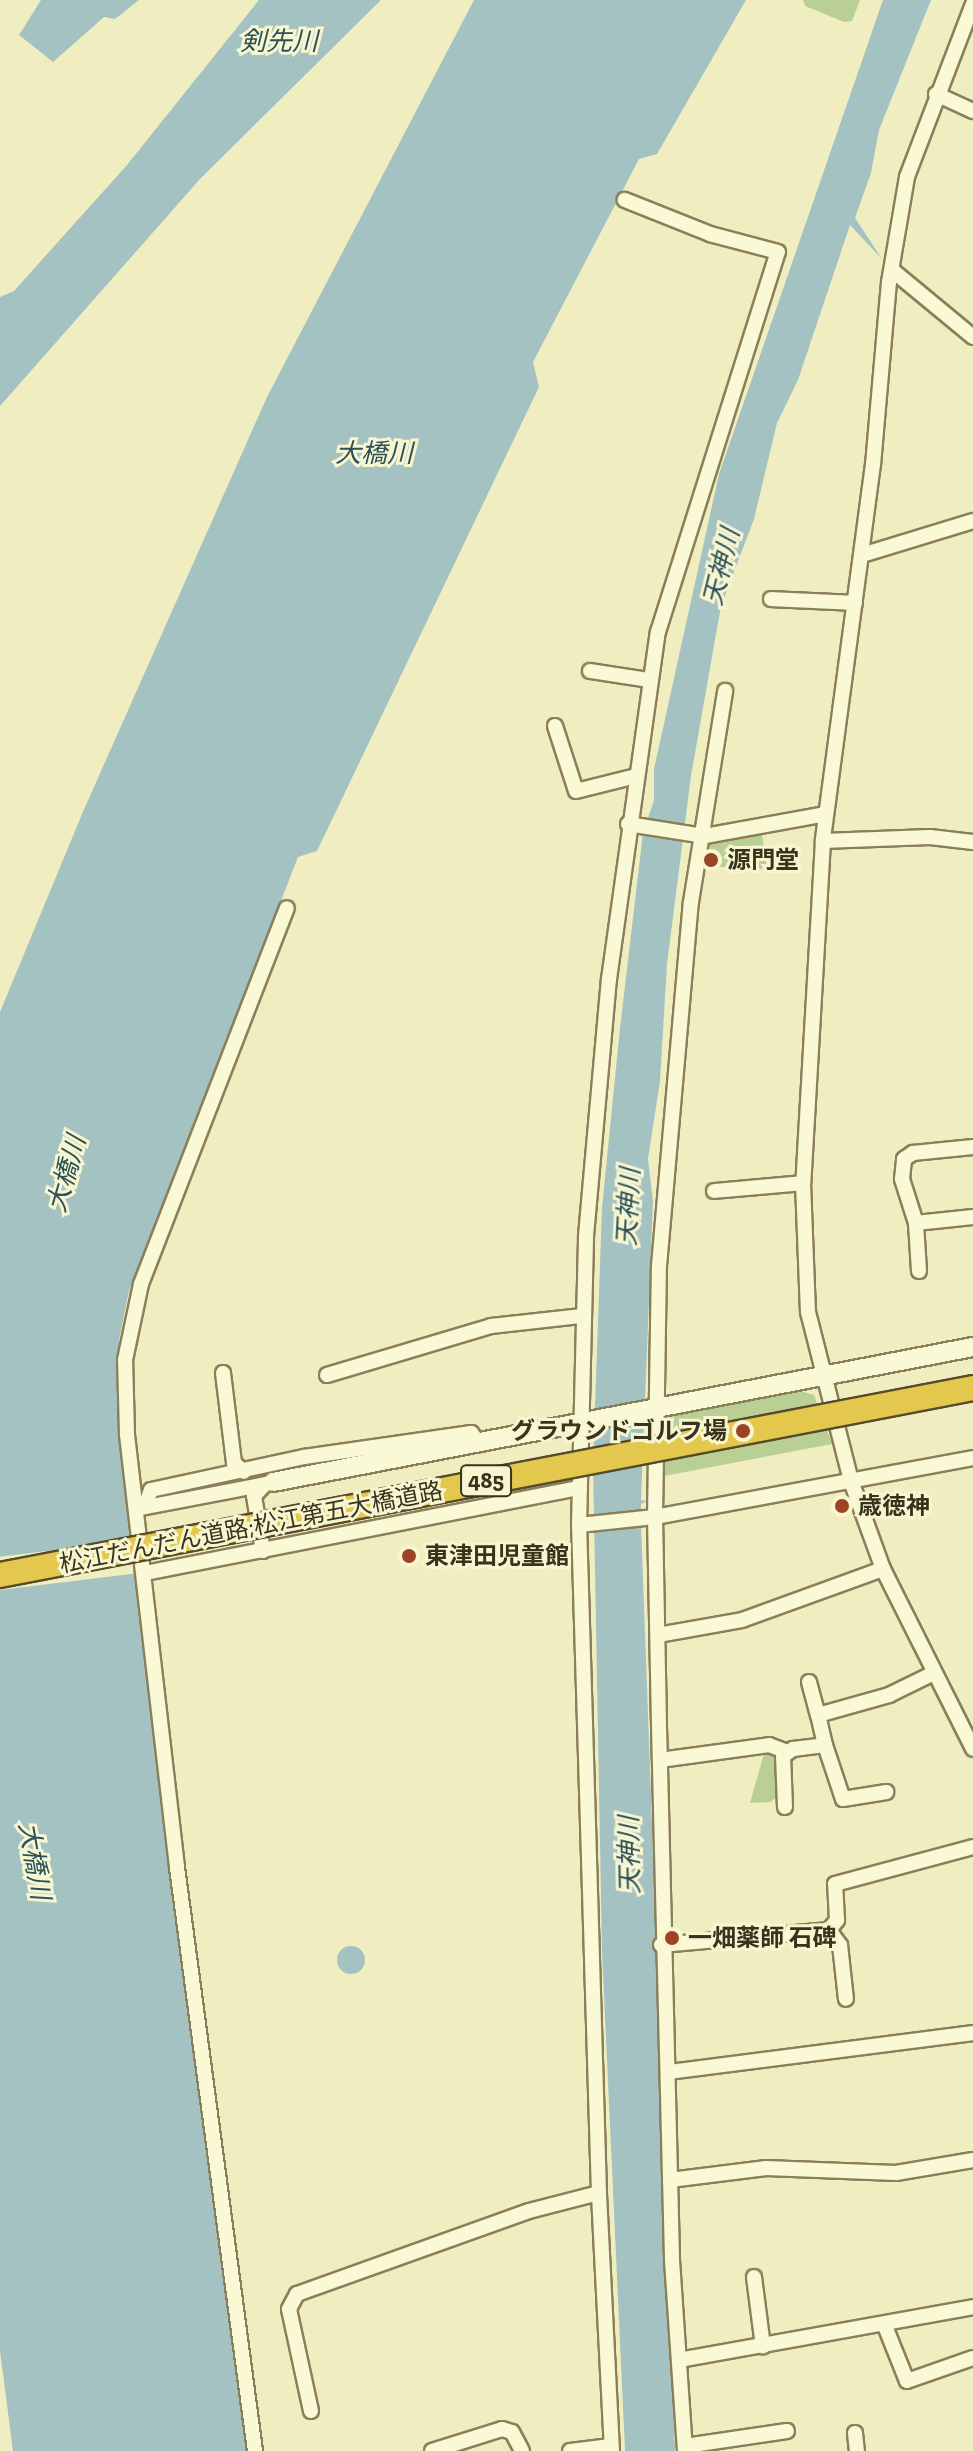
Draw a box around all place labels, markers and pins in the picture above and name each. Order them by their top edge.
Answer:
place label: 源門堂 [727,846,799,874]
marker: 源門堂 [702,851,720,869]
place label: グラウンドゴルフ場 [511,1417,727,1445]
marker: グラウンドゴルフ場 [734,1422,752,1440]
place label: 歳徳神 [858,1492,930,1520]
marker: 歳徳神 [833,1497,851,1515]
place label: 東津田児童館 [425,1542,569,1570]
marker: 東津田児童館 [400,1547,418,1565]
place label: 一畑薬師 石碑 [688,1924,836,1952]
marker: 一畑薬師 石碑 [663,1929,681,1947]

